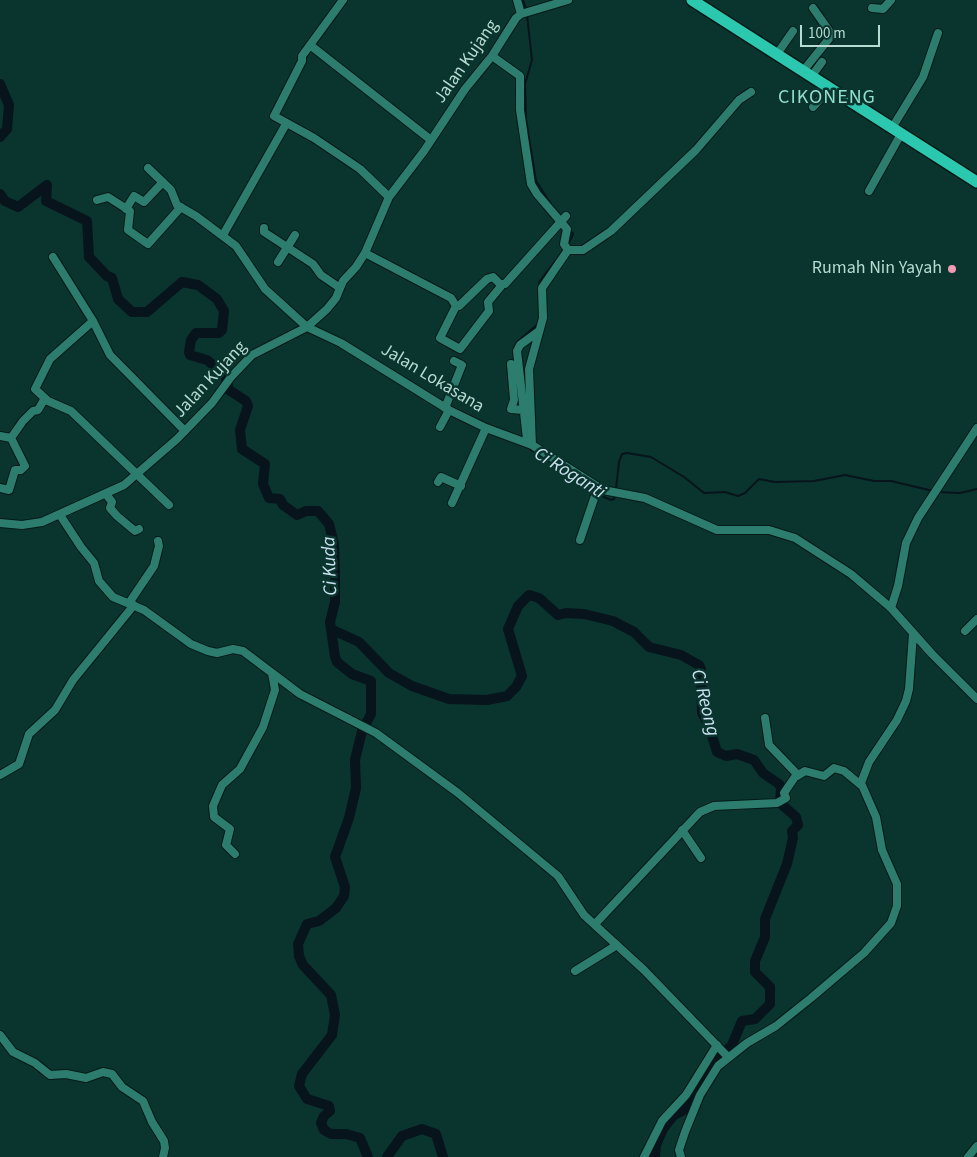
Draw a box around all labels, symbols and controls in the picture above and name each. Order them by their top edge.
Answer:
scale bar [802,15,882,47]
street label: Jalan Kujang [430,16,504,108]
text: 100 m [808,23,846,44]
district label: CIKONENG [777,87,877,111]
place label: Rumah Nin Yayah [812,258,942,280]
marker: Rumah Nin Yayah [946,263,958,275]
street label: Jalan Kujang [170,337,252,423]
street label: Jalan Lokasana [377,340,487,418]
water label: Ci Roganti [529,443,609,505]
water label: Ci Kuda [319,536,343,596]
water label: Ci Reong [685,667,723,739]

